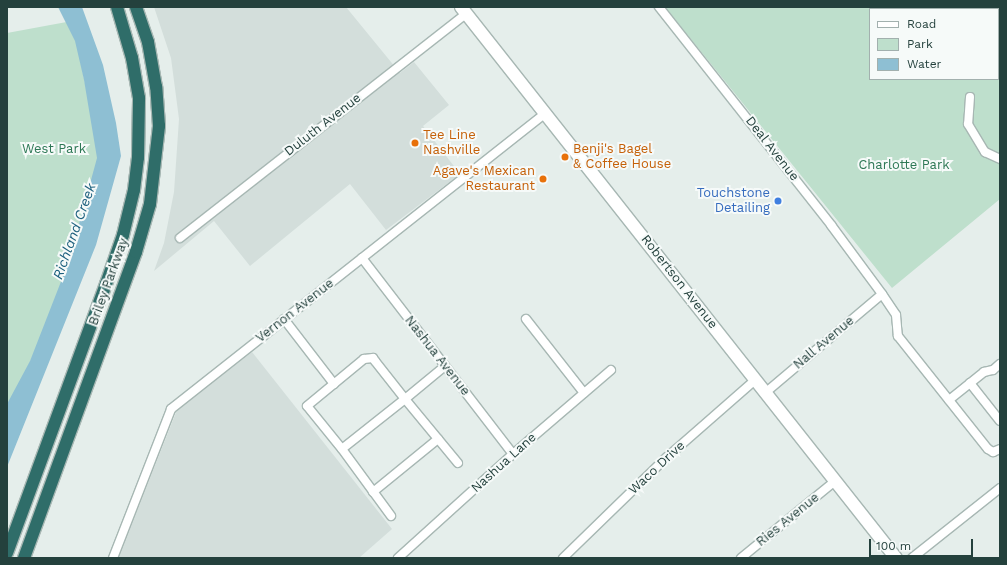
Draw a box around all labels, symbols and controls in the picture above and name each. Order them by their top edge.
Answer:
legend [869,8,999,80]
text: Road [907,17,936,31]
text: Park [907,37,933,51]
text: Water [907,57,941,71]
street label: Duluth Avenue [281,90,365,160]
street label: Deal Avenue [742,113,802,185]
place label: Tee Line Nashville [423,128,480,159]
marker: Tee Line Nashville [410,138,420,148]
park label: West Park [22,141,86,157]
place label: Benji's Bagel & Coffee House [573,142,671,173]
marker: Benji's Bagel & Coffee House [560,152,570,162]
park label: Charlotte Park [858,157,950,173]
place label: Agave's Mexican Restaurant [433,164,535,195]
marker: Agave's Mexican Restaurant [538,174,548,184]
water label: Richland Creek [49,181,99,281]
place label: Touchstone Detailing [697,186,770,217]
marker: Touchstone Detailing [773,196,783,206]
street label: Robertson Avenue [637,232,721,332]
street label: Briley Parkway [86,236,132,328]
street label: Vernon Avenue [253,276,337,346]
street label: Nashua Avenue [401,313,473,399]
street label: Nall Avenue [790,313,858,373]
street label: Nashua Lane [468,430,540,496]
street label: Waco Drive [626,438,688,498]
street label: Ries Avenue [753,490,823,550]
scale bar [871,531,975,557]
text: 100 m [876,539,911,553]

